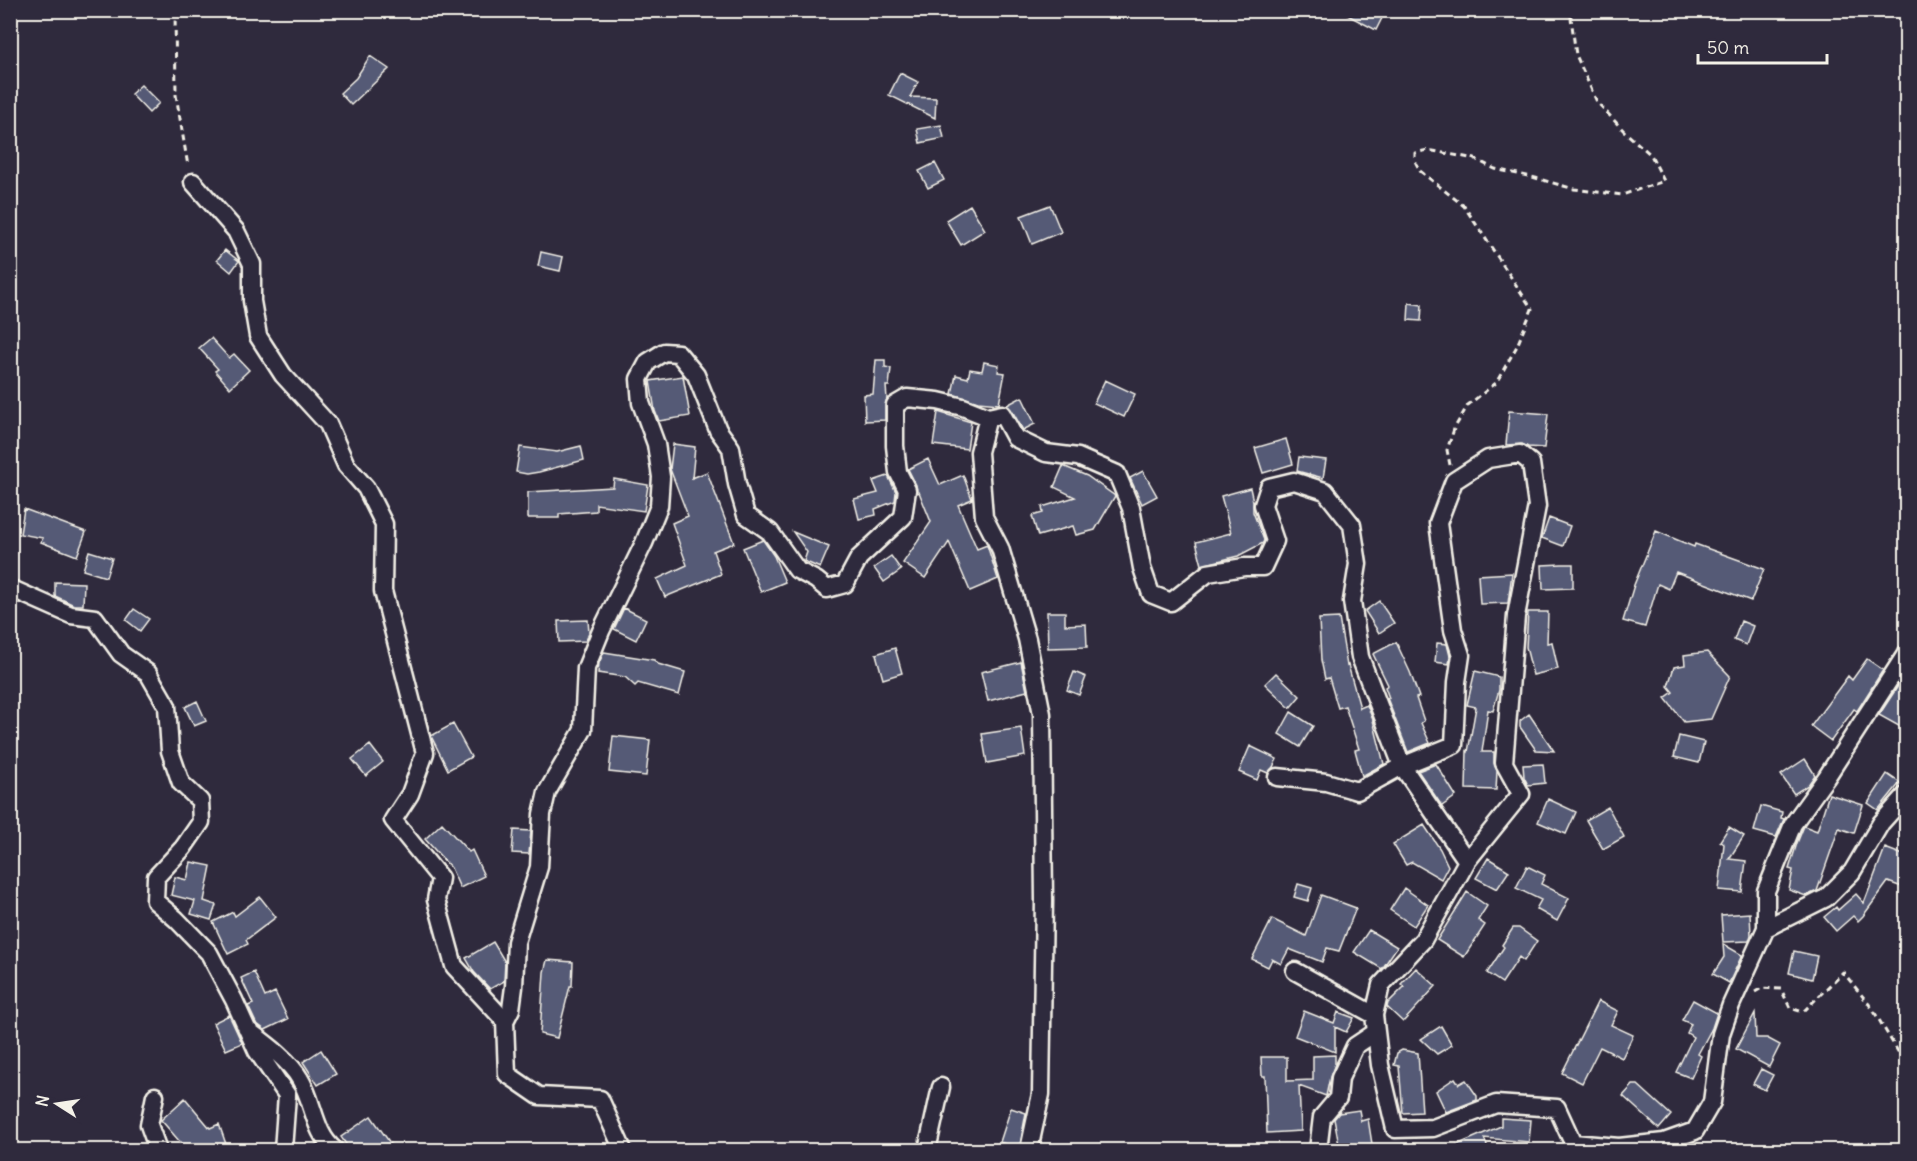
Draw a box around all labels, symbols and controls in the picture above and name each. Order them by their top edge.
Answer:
scale bar [1698,27,1827,65]
text: 50 m [1707,36,1749,59]
north arrow [27,1074,87,1134]
text: N [31,1093,53,1108]

